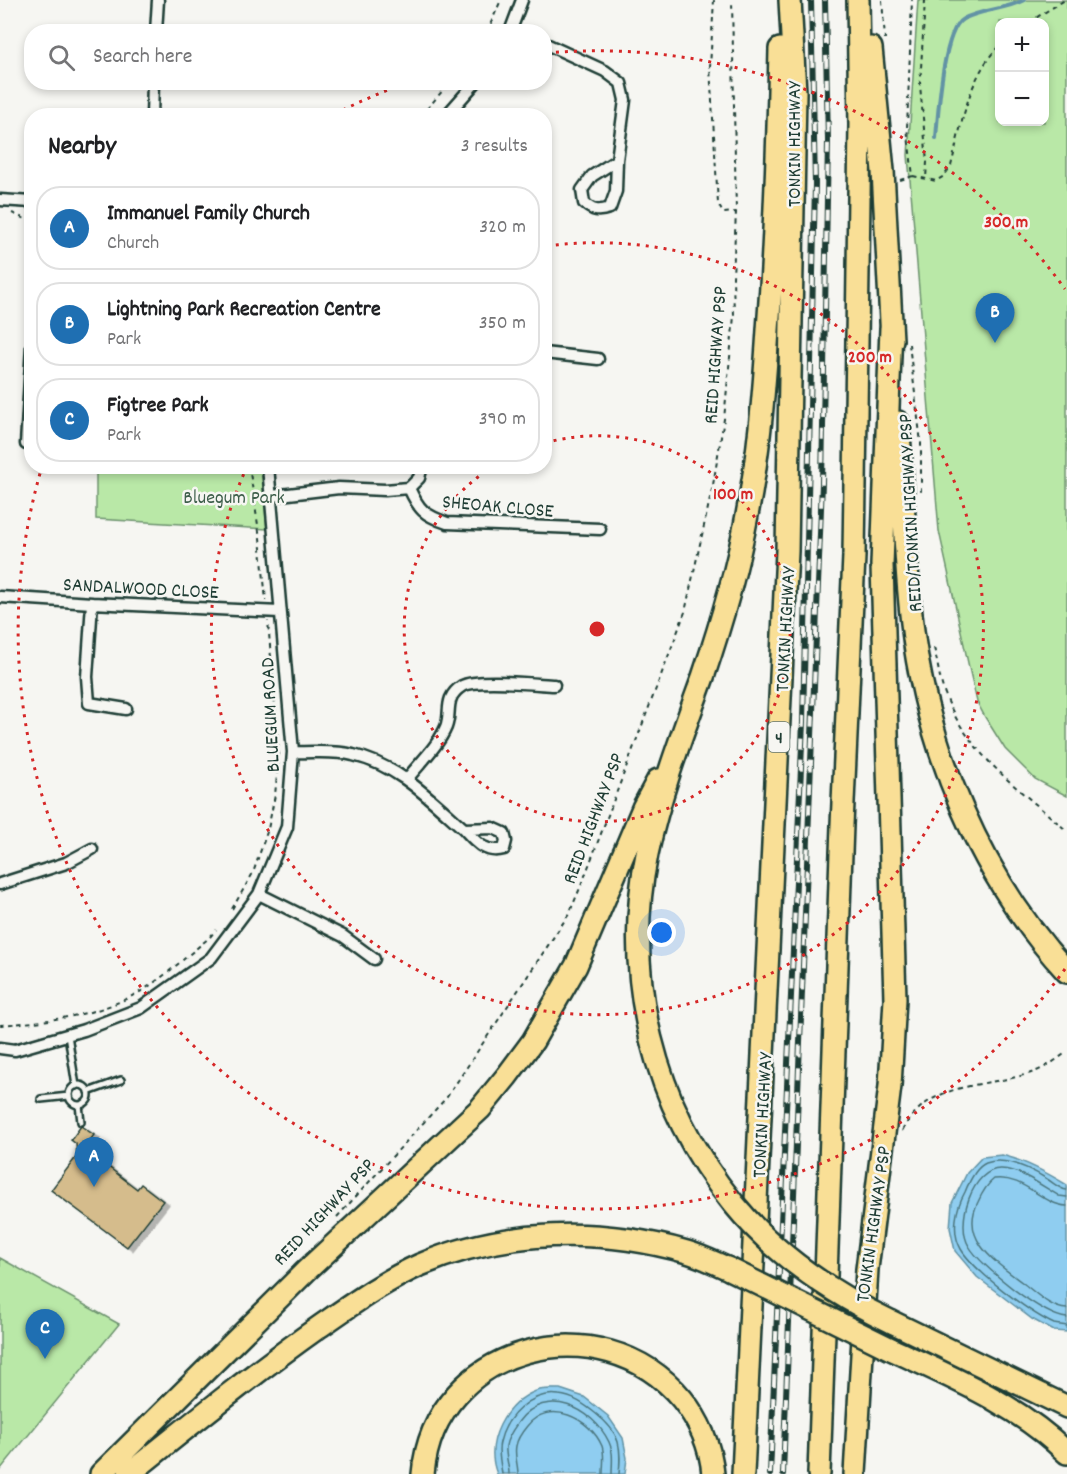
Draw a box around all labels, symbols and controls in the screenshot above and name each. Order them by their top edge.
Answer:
map controls [995,18,1049,126]
button: + [995,18,1049,72]
search box [24,24,552,90]
icon: search [45,41,78,74]
text: Search here [93,42,192,73]
button: − [995,72,1049,126]
street label: TONKIN HIGHWAY [782,80,810,207]
text: Nearby [48,129,116,166]
text: 3 results [461,133,528,161]
text: Immanuel Family Church [107,199,310,230]
text: 300 m [984,211,1028,236]
text: A [64,214,75,242]
text: 320 m [479,214,526,242]
text: Church [107,230,159,258]
street label: REID HIGHWAY PSP [698,285,736,425]
pin: B [976,294,1014,343]
text: Lightning Park Recreation Centre [107,295,381,326]
text: B [65,310,74,338]
text: 350 m [479,310,526,338]
text: Park [107,326,141,354]
text: 200 m [848,346,892,371]
text: Figtree Park [107,391,209,422]
text: C [65,406,74,434]
text: 390 m [479,406,526,434]
street label: REID/TONKIN HIGHWAY PSP [893,413,931,613]
text: Park [107,422,141,450]
text: 100 m [713,483,753,508]
park label: Bluegum Park [183,485,285,513]
street label: SHEOAK CLOSE [441,489,555,527]
street label: TONKIN HIGHWAY [770,565,804,693]
street label: SANDALWOOD CLOSE [62,572,219,608]
centre of rings [587,619,607,639]
street label: BLUEGUM ROAD [255,657,289,773]
road number: 4 [768,722,790,752]
street label: REID HIGHWAY PSP [557,750,633,889]
your location [647,918,676,947]
street label: TONKIN HIGHWAY [747,1051,781,1179]
pin: A [74,1138,113,1187]
street label: TONKIN HIGHWAY PSP [850,1145,900,1304]
street label: REID HIGHWAY PSP [268,1153,382,1273]
pin: C [26,1310,64,1359]

